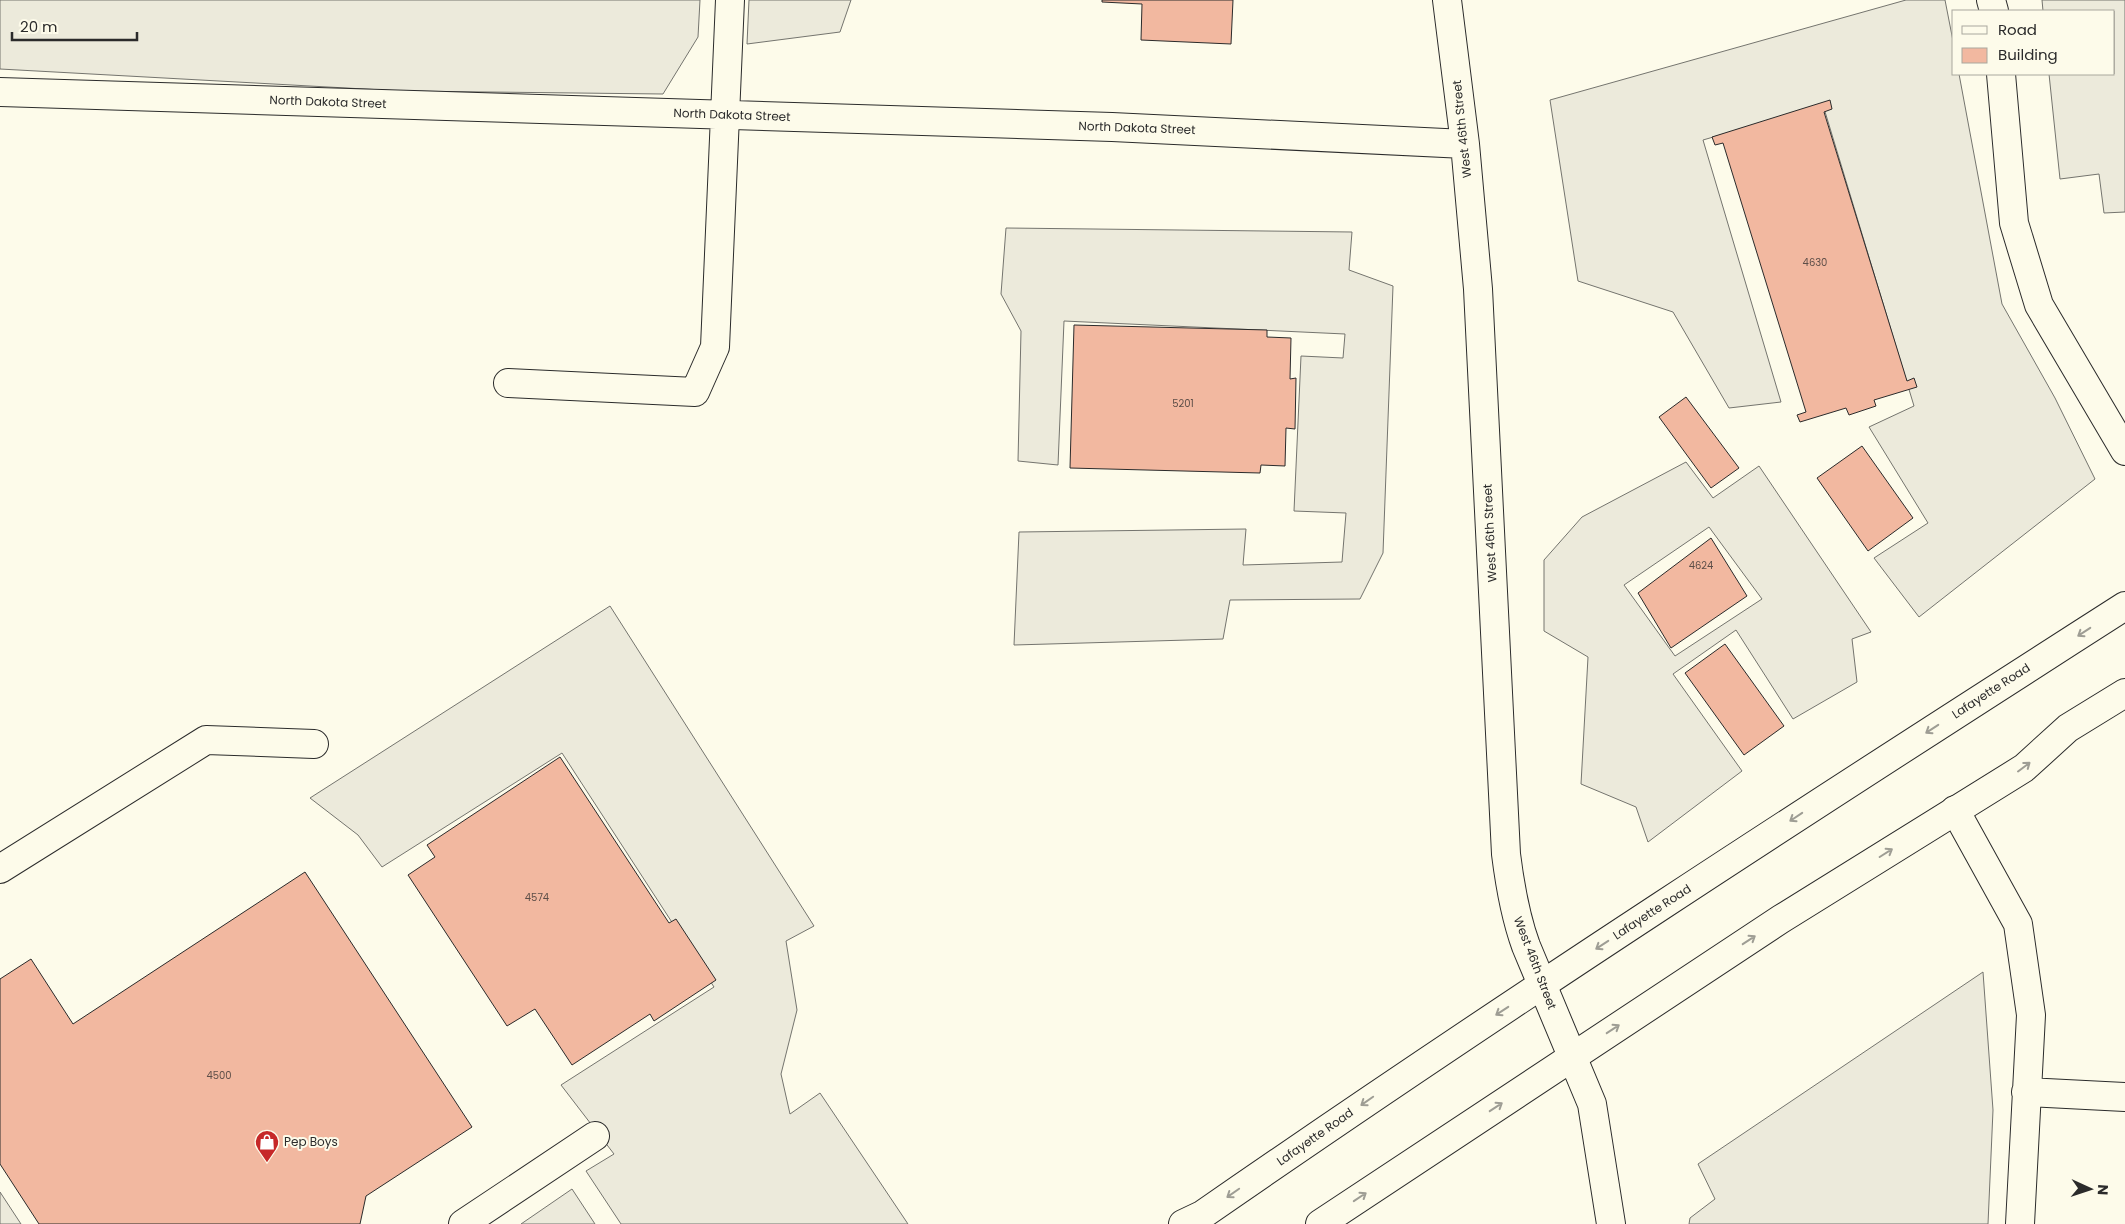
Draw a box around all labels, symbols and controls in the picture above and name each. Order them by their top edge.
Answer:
scale bar [12,10,138,42]
legend [1952,10,2115,75]
text: 20 m [20,16,58,37]
text: Road [1998,19,2037,40]
text: Building [1998,44,2058,65]
street label: West 46th Street [1448,79,1475,179]
street label: North Dakota Street [269,91,387,112]
street label: North Dakota Street [673,104,791,125]
street label: North Dakota Street [1078,117,1196,138]
house number: 4630 [1803,255,1827,270]
house number: 5201 [1172,396,1194,411]
street label: West 46th Street [1478,483,1501,583]
house number: 4624 [1689,558,1713,573]
one-way arrow [2077,627,2091,637]
street label: Lafayette Road [1948,659,2033,722]
one-way arrow [1926,724,1940,734]
one-way arrow [2017,762,2031,772]
one-way arrow [1789,812,1803,822]
one-way arrow [1879,848,1893,858]
street label: Lafayette Road [1609,880,1694,943]
house number: 4574 [525,890,549,905]
street label: West 46th Street [1510,914,1561,1012]
one-way arrow [1741,934,1755,944]
one-way arrow [1595,940,1609,950]
one-way arrow [1496,1006,1510,1016]
one-way arrow [1606,1024,1620,1034]
house number: 4500 [206,1068,232,1083]
one-way arrow [1360,1096,1374,1106]
one-way arrow [1488,1102,1502,1112]
street label: Lafayette Road [1273,1104,1357,1169]
shop icon: Pep Boys [254,1129,280,1163]
place label: Pep Boys [284,1133,338,1150]
north arrow [2065,1164,2115,1214]
text: N [2093,1184,2113,1195]
one-way arrow [1227,1188,1241,1198]
one-way arrow [1353,1192,1367,1202]

